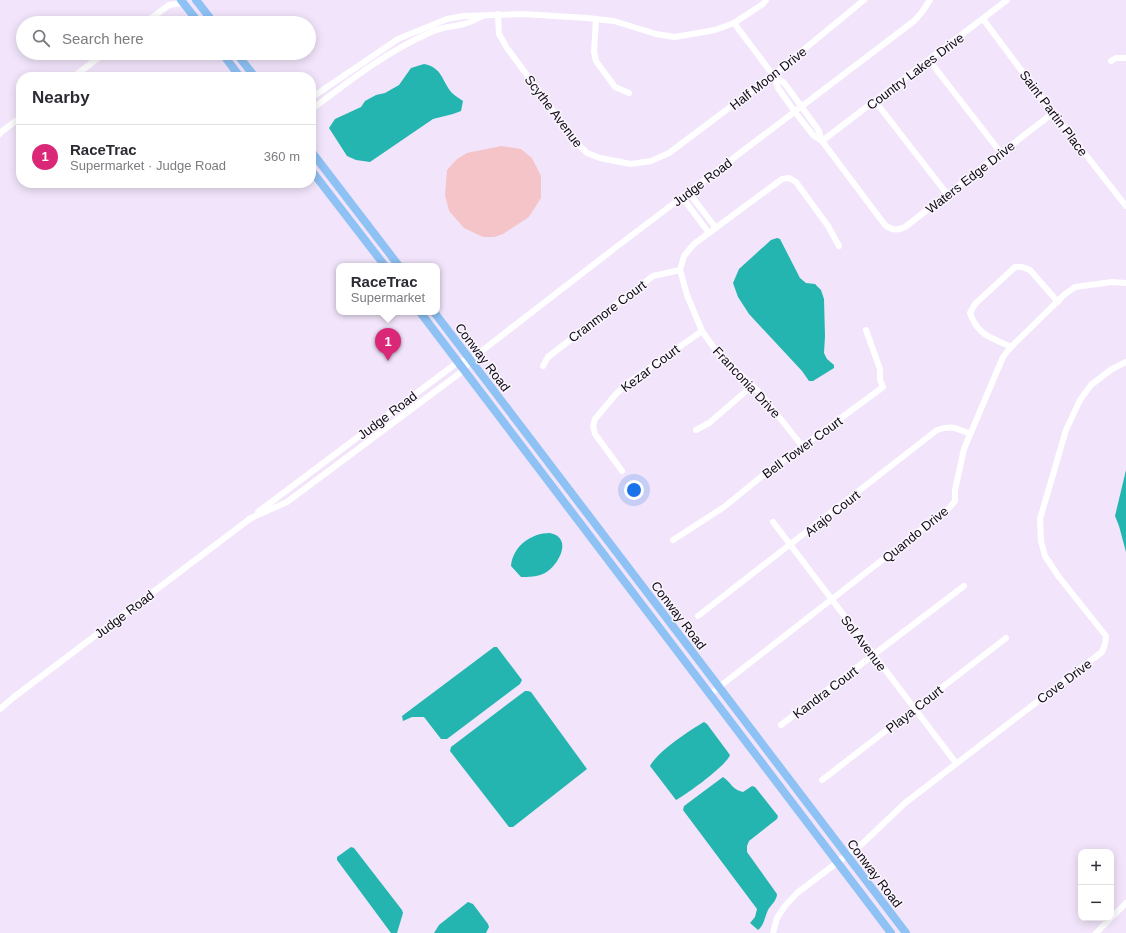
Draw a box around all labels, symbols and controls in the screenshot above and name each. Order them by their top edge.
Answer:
search box [16,16,316,60]
icon: search [30,27,52,49]
text: Search here [62,30,144,47]
street label: Country Lakes Drive [864,30,967,113]
street label: Half Moon Drive [727,44,810,113]
street label: Saint Partin Place [1017,68,1091,159]
street label: Scythe Avenue [522,72,586,150]
text: Nearby [32,88,90,107]
street label: Waters Edge Drive [923,138,1018,217]
text: RaceTrac [70,141,137,158]
text: 1 [41,149,49,164]
text: 360 m [264,149,300,164]
street label: Judge Road [670,155,735,209]
text: Supermarket · Judge Road [70,158,226,173]
popup [336,263,440,315]
text: RaceTrac [351,273,418,290]
street label: Cranmore Court [566,277,649,345]
text: Supermarket [351,290,425,305]
street label: Conway Road [452,320,513,394]
pin: 1 [375,328,401,361]
street label: Kezar Court [618,341,683,395]
street label: Franconia Drive [710,344,783,421]
street label: Judge Road [355,388,420,442]
street label: Bell Tower Court [759,413,845,481]
your location [624,480,644,500]
street label: Arajo Court [802,487,863,540]
street label: Quando Drive [879,503,951,565]
street label: Conway Road [648,578,709,652]
street label: Judge Road [92,587,157,641]
street label: Sol Avenue [838,613,889,674]
street label: Cove Drive [1034,656,1094,707]
street label: Kandra Court [790,663,861,722]
street label: Playa Court [883,682,946,736]
street label: Conway Road [844,836,905,910]
map controls [1078,849,1114,921]
button: + [1078,849,1114,885]
button: − [1078,885,1114,921]

